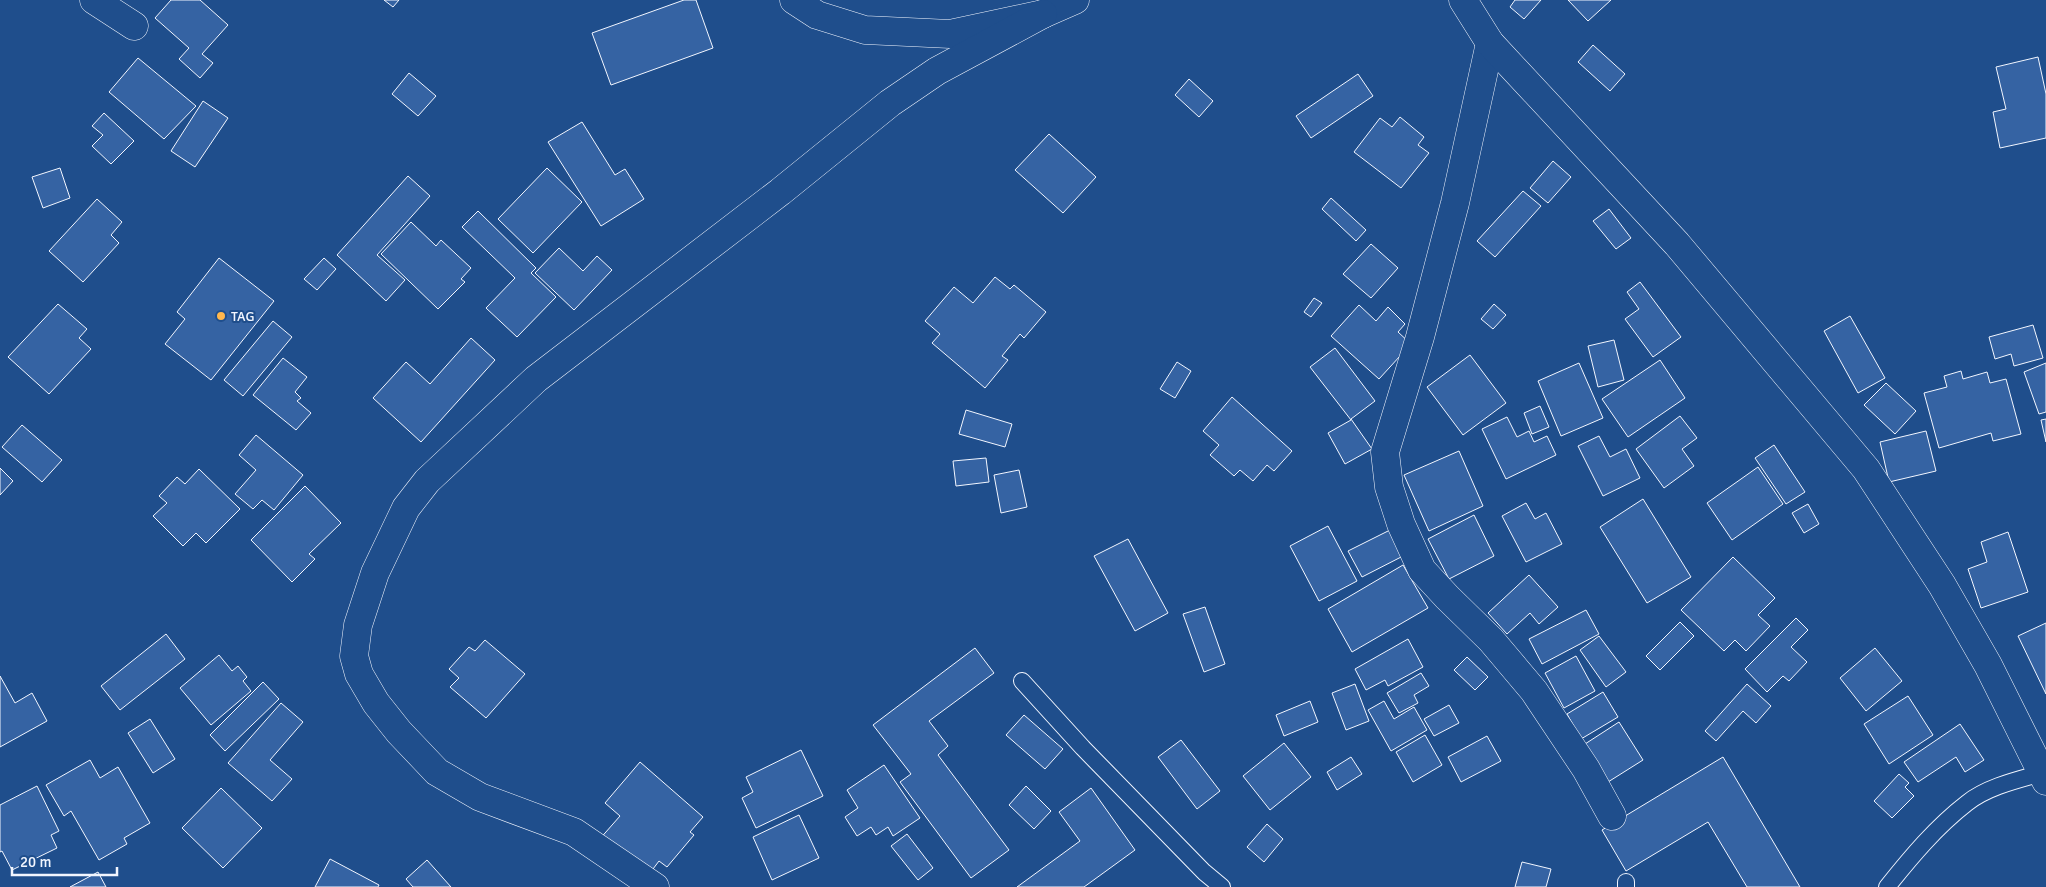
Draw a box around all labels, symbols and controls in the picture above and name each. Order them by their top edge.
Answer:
place label: TAG [231,308,254,325]
marker: TAG [215,310,227,322]
scale bar [12,844,118,876]
text: 20 m [20,853,51,871]

